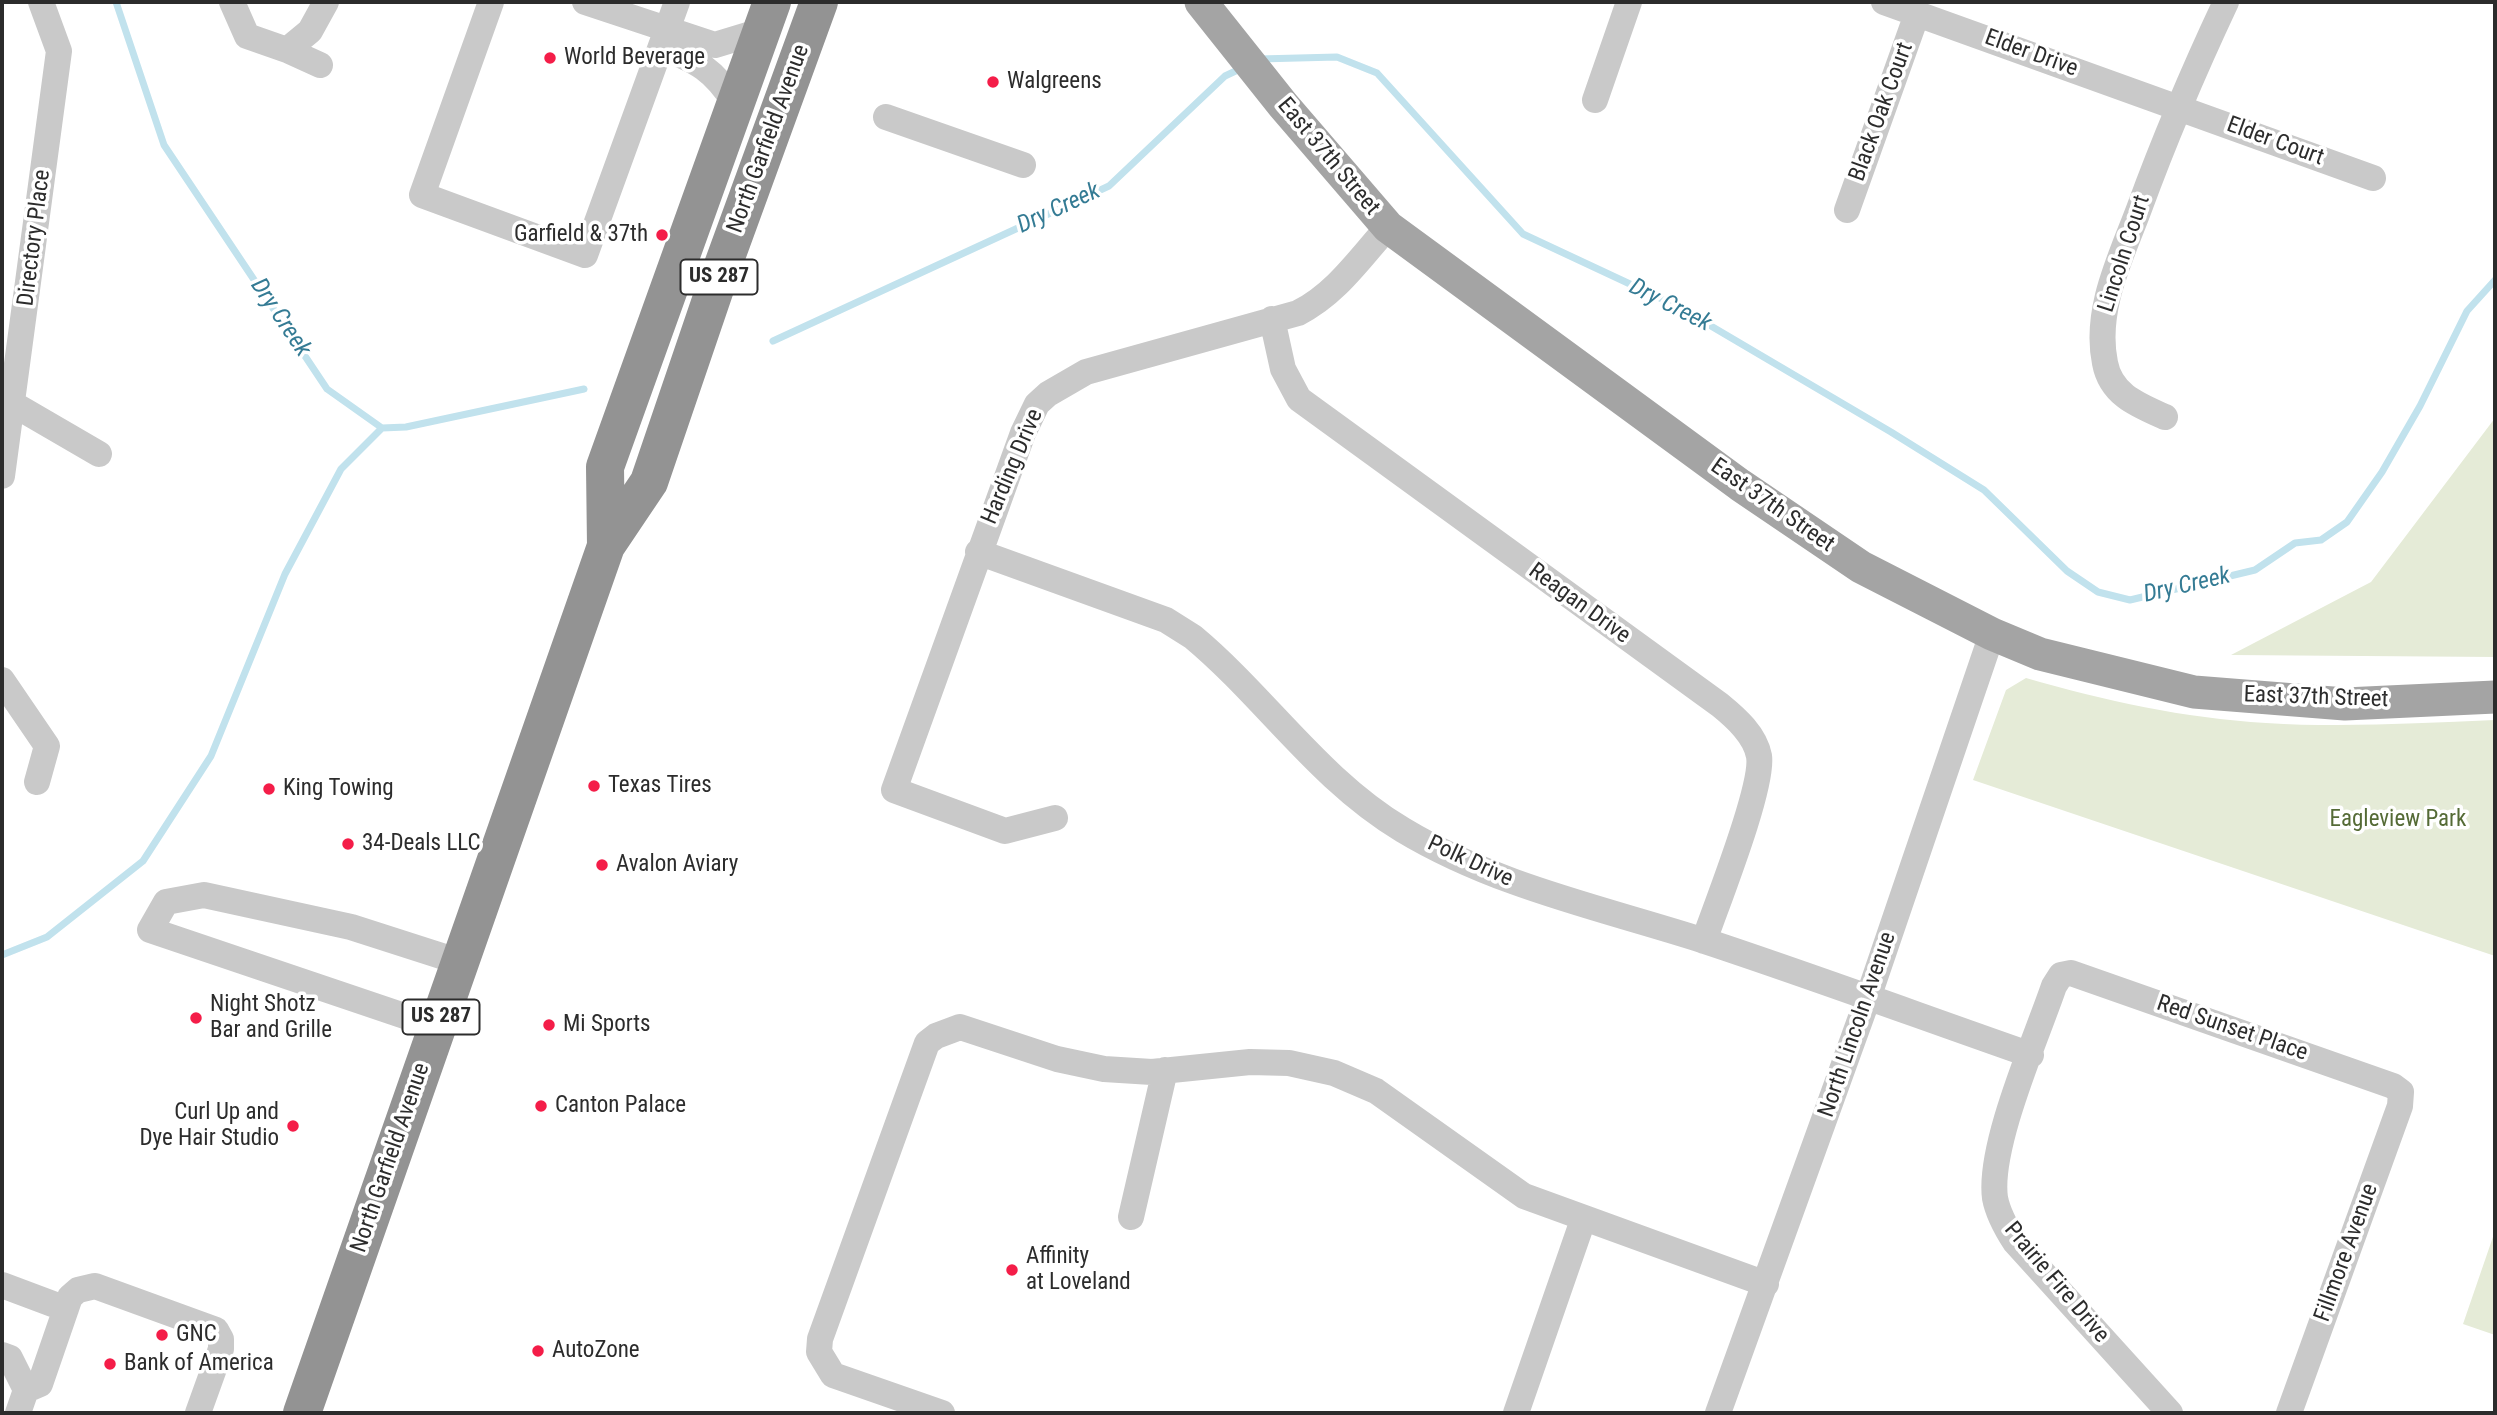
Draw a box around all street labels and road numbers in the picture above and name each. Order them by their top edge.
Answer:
street label: Elder Drive [1981,24,2081,84]
street label: Black Oak Court [1844,39,1920,185]
street label: North Garfield Avenue [722,41,816,237]
street label: East 37th Street [1271,93,1385,221]
street label: Elder Court [2223,112,2327,172]
street label: Directory Place [13,168,57,308]
street label: Lincoln Court [2093,192,2157,316]
road number: US 287 [680,260,758,294]
street label: Harding Drive [976,405,1050,529]
street label: East 37th Street [1705,453,1839,559]
street label: Reagan Drive [1523,558,1635,650]
street label: East 37th Street [2243,682,2389,714]
street label: Polk Drive [1423,830,1517,894]
street label: North Lincoln Avenue [1813,929,1903,1121]
street label: Red Sunset Place [2153,990,2311,1068]
road number: US 287 [402,1000,480,1034]
street label: North Garfield Avenue [346,1060,436,1256]
street label: Fillmore Avenue [2309,1180,2385,1326]
street label: Prairie Fire Drive [1998,1217,2114,1349]

